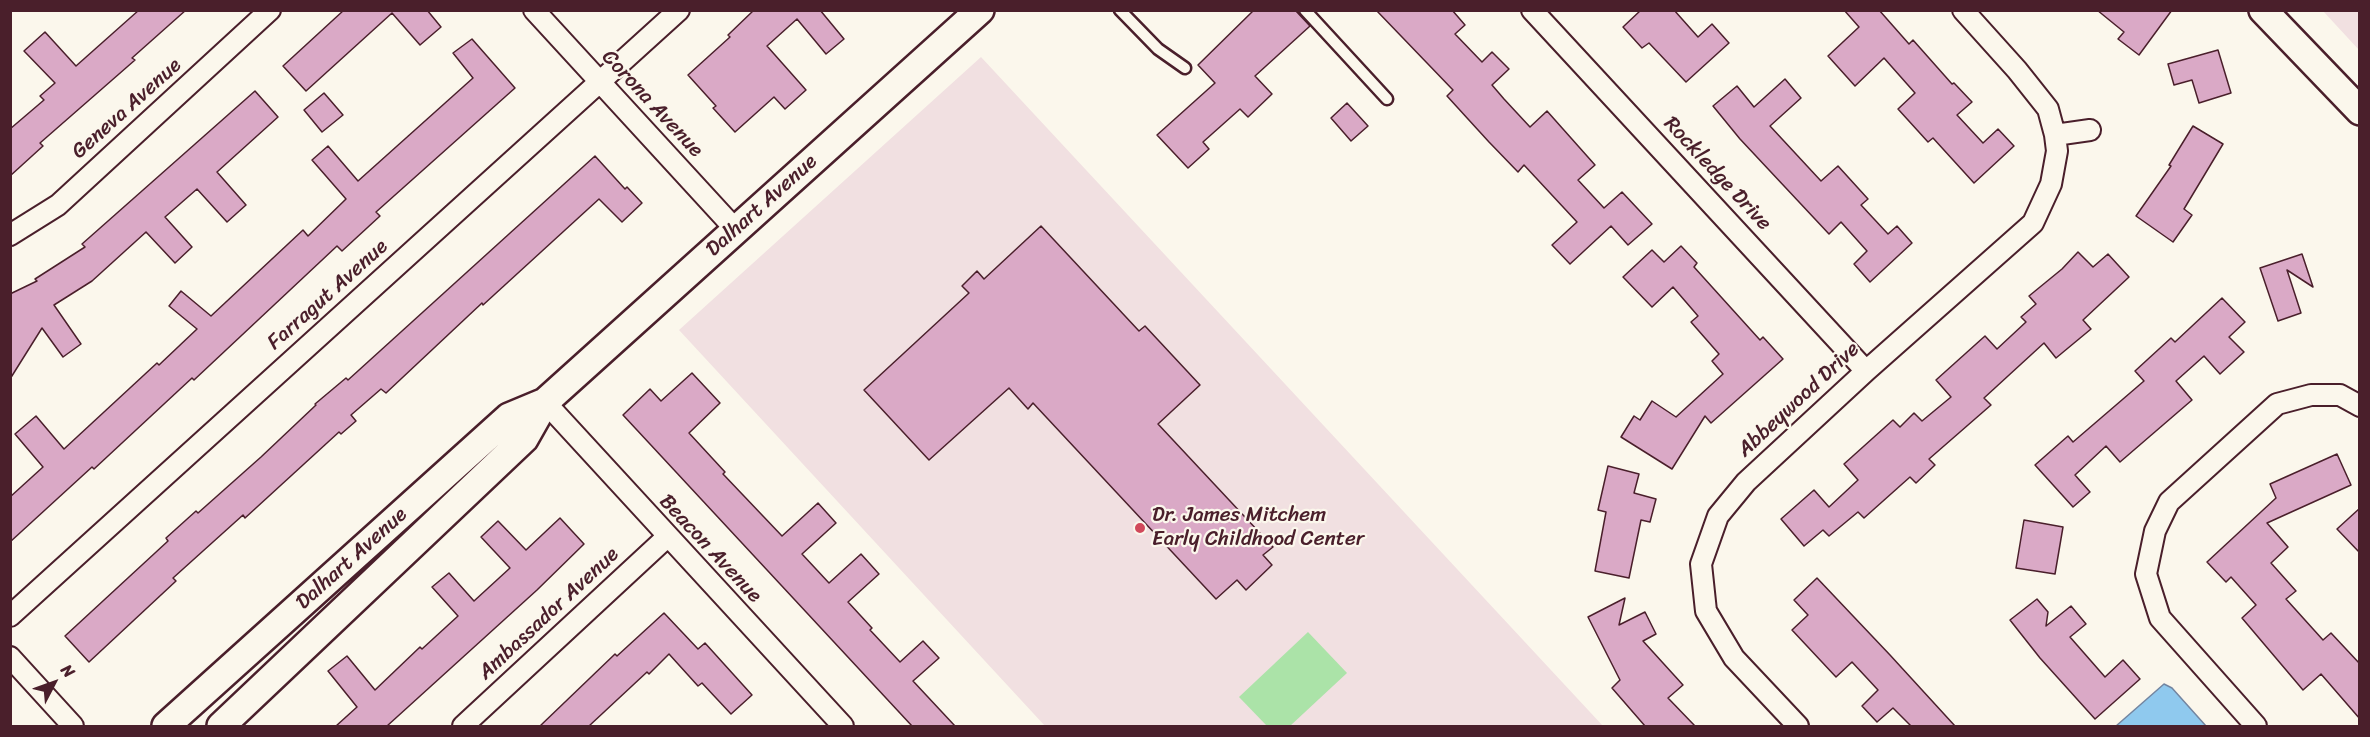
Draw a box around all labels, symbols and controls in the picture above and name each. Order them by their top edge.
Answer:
street label: Corona Avenue [596,45,708,163]
street label: Geneva Avenue [67,53,187,165]
street label: Rockledge Drive [1658,112,1776,236]
street label: Dalhart Avenue [701,149,823,263]
street label: Farragut Avenue [263,234,393,356]
street label: Abbeywood Drive [1733,337,1865,463]
street label: Beacon Avenue [653,489,767,609]
street label: Dalhart Avenue [291,502,413,616]
place label: Dr. James Mitchem Early Childhood Center [1152,503,1364,553]
marker: Dr. James Mitchem Early Childhood Center [1133,521,1147,535]
street label: Ambassador Avenue [473,542,625,686]
north arrow [24,653,84,713]
text: N [53,657,83,685]

